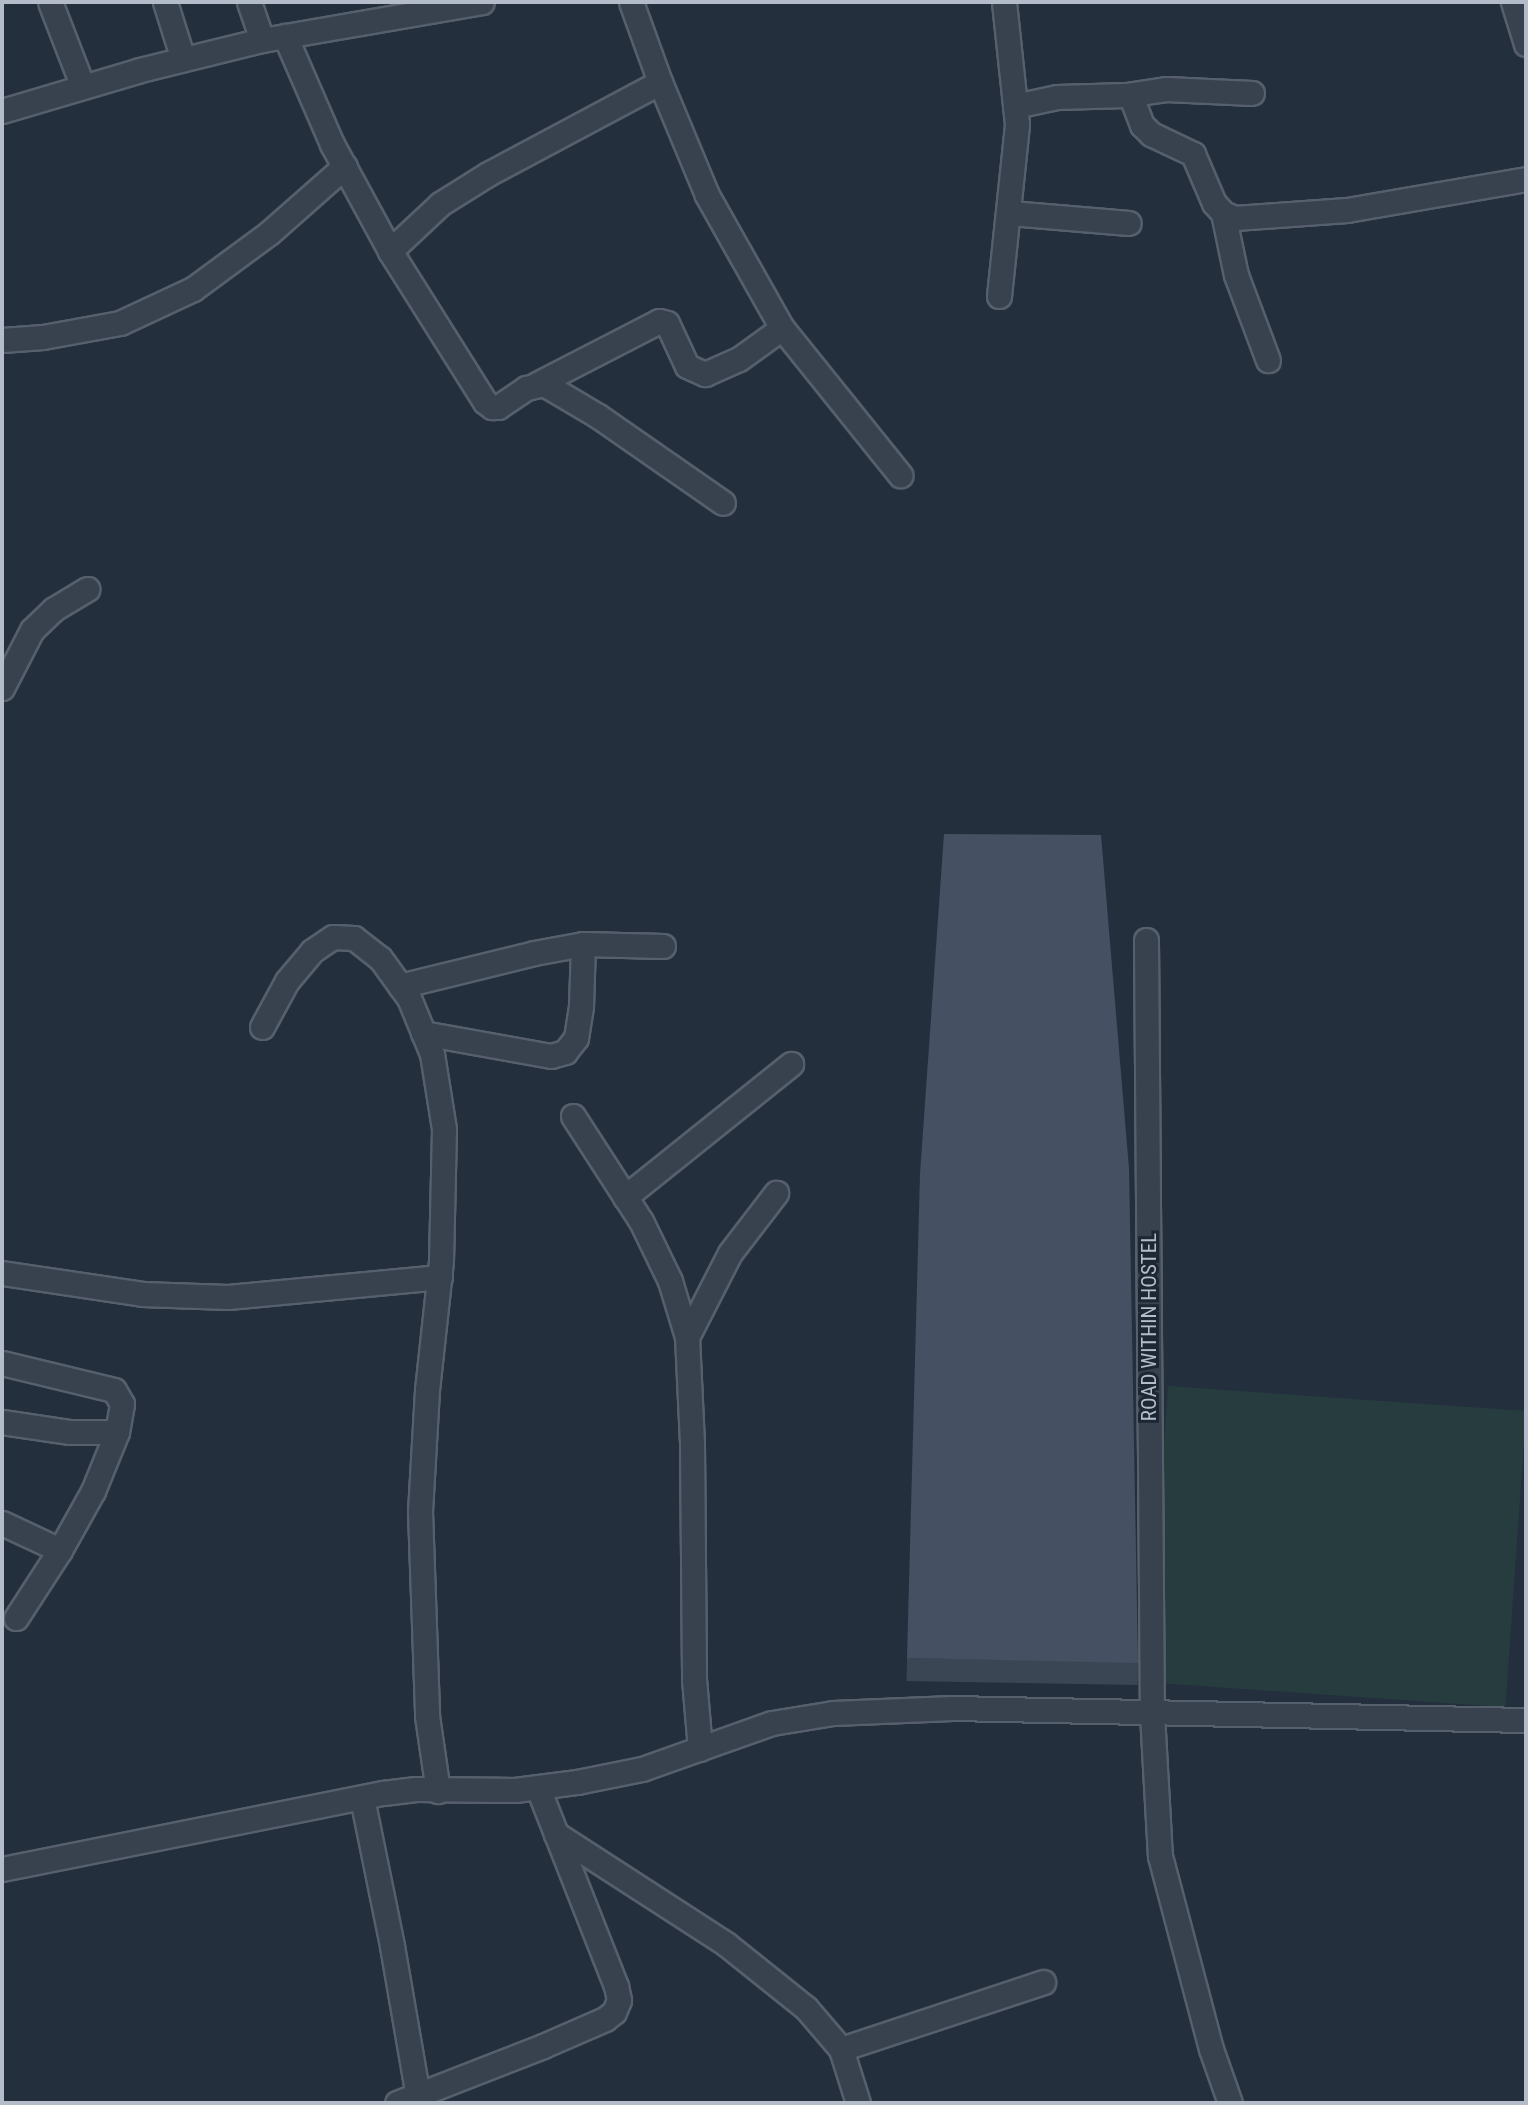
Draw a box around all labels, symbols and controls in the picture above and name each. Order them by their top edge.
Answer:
street label: ROAD WITHIN HOSTEL [1136,1233,1162,1421]

